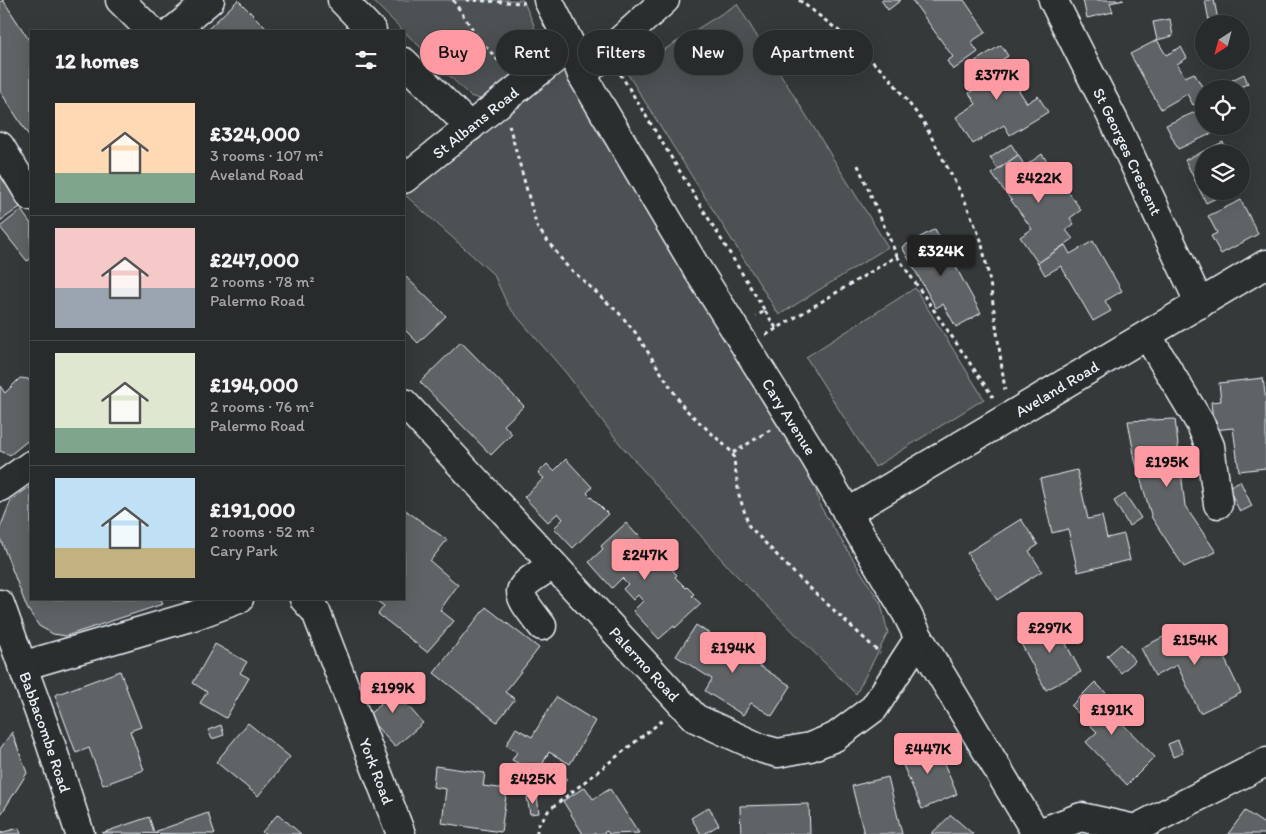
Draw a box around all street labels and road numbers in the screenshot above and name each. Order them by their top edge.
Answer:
street label: St Albans Road [429,82,523,163]
street label: St Georges Crescent [1089,85,1166,218]
street label: Aveland Road [1012,356,1103,421]
street label: Cary Avenue [758,375,820,459]
street label: Palermo Road [605,623,684,706]
street label: Babbacombe Road [15,669,75,795]
street label: York Road [355,735,398,807]

